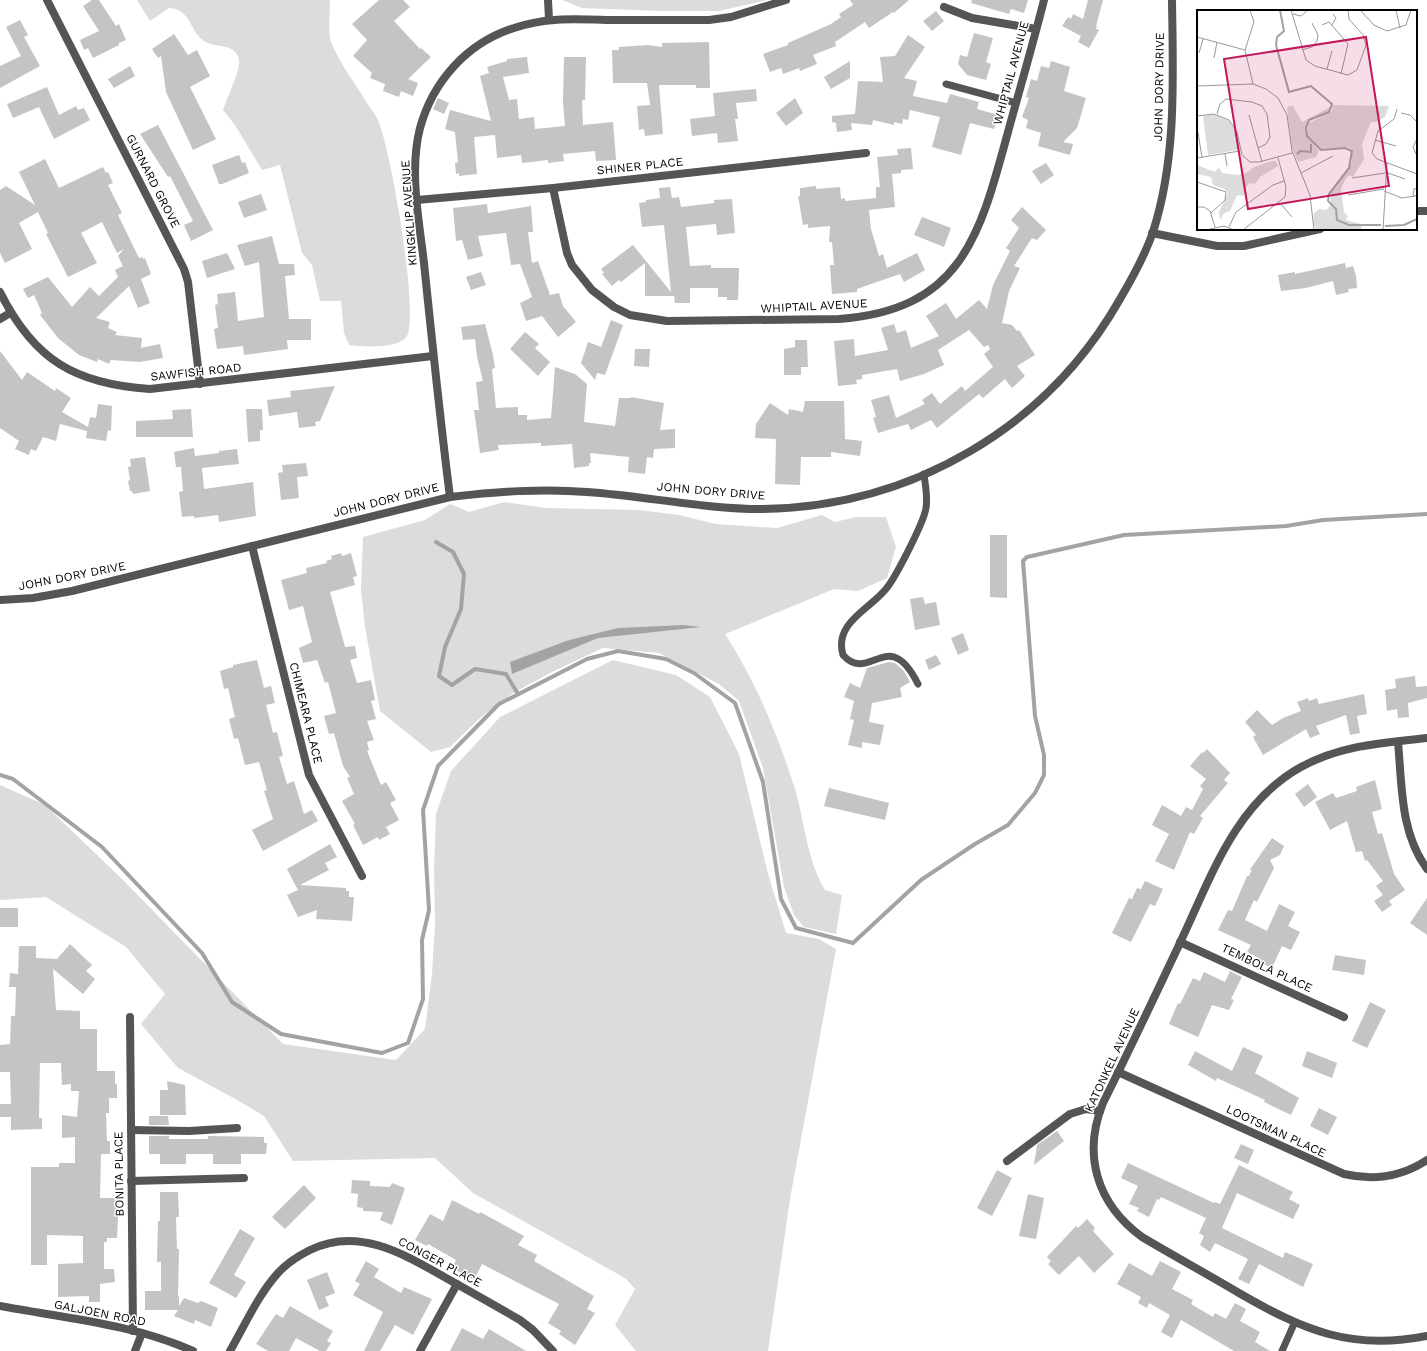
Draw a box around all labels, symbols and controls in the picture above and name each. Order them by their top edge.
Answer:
inset map [1197,10,1417,230]
street label: WHIPTAIL AVENUE [990,19,1032,126]
street label: JOHN DORY DRIVE [1151,32,1167,142]
street label: GURNARD GROVE [123,132,183,231]
street label: SHINER PLACE [596,154,684,177]
street label: KINGKLIP AVENUE [398,159,420,266]
street label: WHIPTAIL AVENUE [760,296,868,316]
street label: SAWFISH ROAD [150,360,242,384]
street label: JOHN DORY DRIVE [656,479,766,503]
street label: JOHN DORY DRIVE [331,480,441,520]
street label: JOHN DORY DRIVE [17,559,127,593]
street label: CHIMEARA PLACE [287,661,325,765]
street label: TEMBOLA PLACE [1219,941,1315,995]
street label: KATONKEL AVENUE [1082,1006,1142,1114]
street label: LOOTSMAN PLACE [1224,1102,1328,1160]
street label: BONITA PLACE [111,1131,127,1217]
street label: CONGER PLACE [396,1234,484,1290]
street label: GALJOEN ROAD [53,1297,147,1329]

